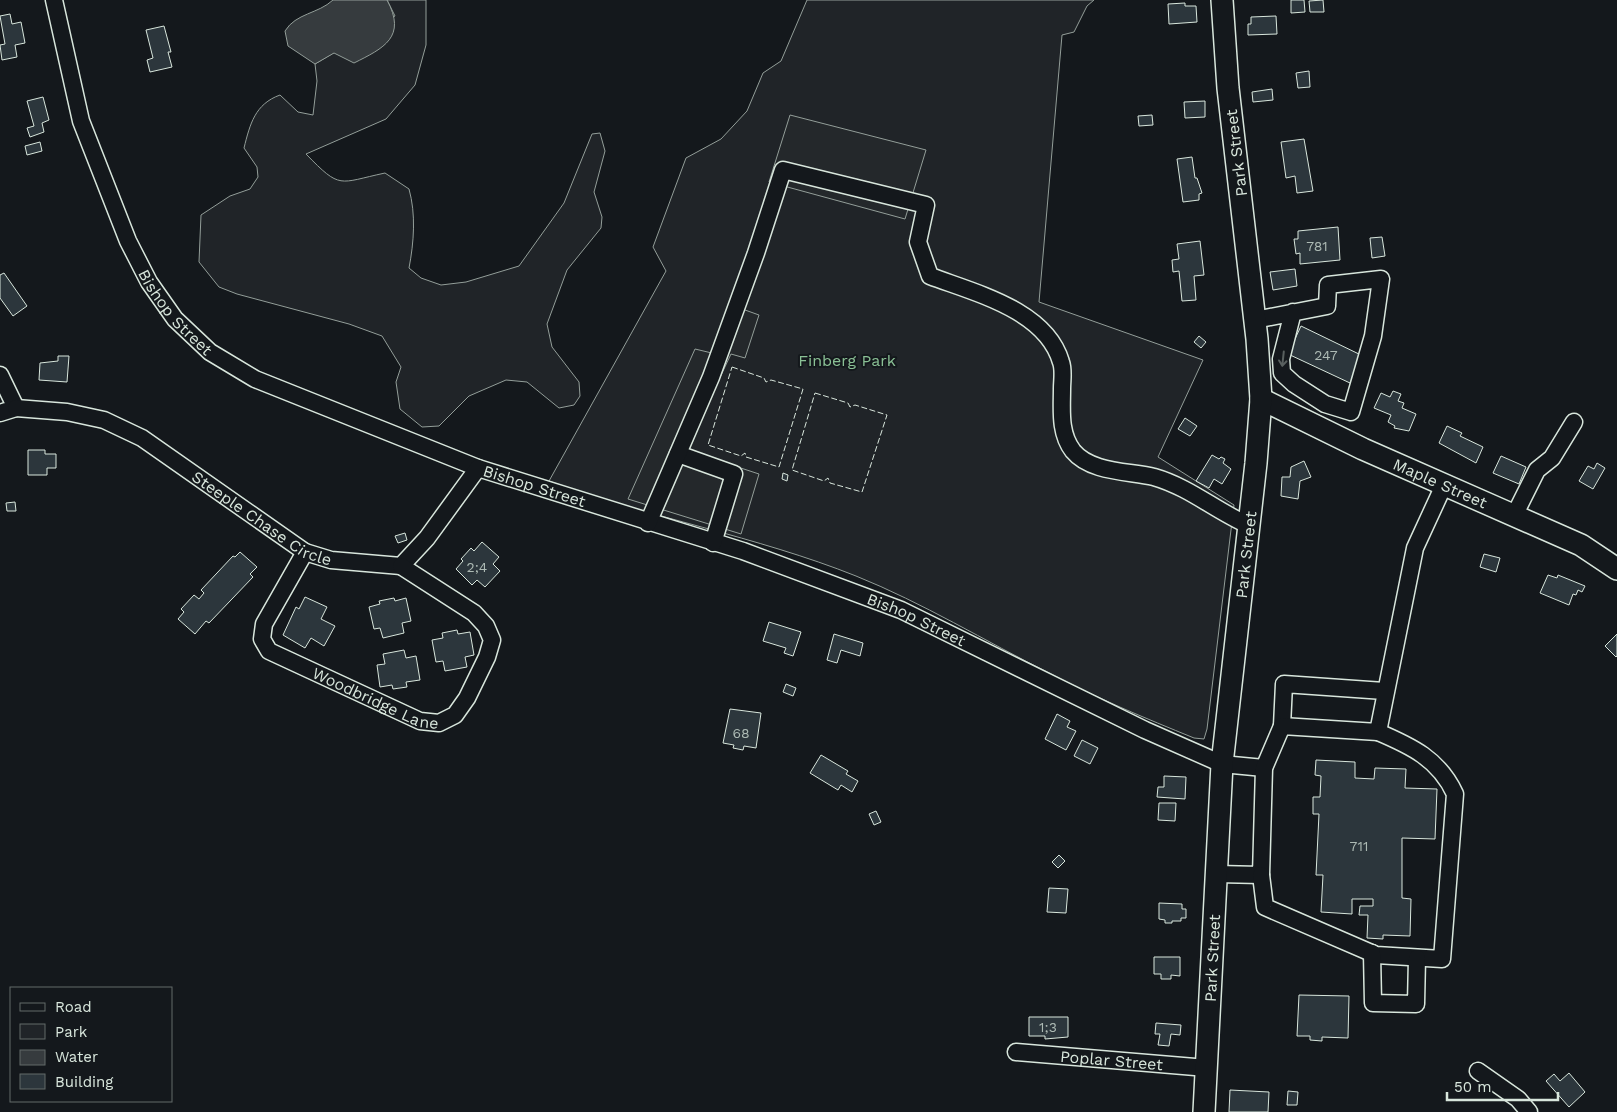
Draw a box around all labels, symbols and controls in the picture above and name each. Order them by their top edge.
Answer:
street label: Park Street [1222,108,1251,198]
house number: 781 [1306,238,1328,254]
street label: Bishop Street [134,266,216,359]
house number: 247 [1314,347,1338,363]
one-way arrow [1278,350,1288,366]
park label: Finberg Park [798,351,896,370]
street label: Maple Street [1390,455,1490,513]
street label: Bishop Street [481,461,588,511]
street label: Steeple Chase Circle [188,467,334,570]
street label: Park Street [1232,510,1261,600]
house number: 2;4 [467,559,487,575]
street label: Bishop Street [864,589,969,650]
street label: Woodbridge Lane [309,663,440,733]
house number: 68 [732,725,750,741]
house number: 711 [1350,838,1368,854]
street label: Park Street [1201,914,1224,1003]
legend [10,987,172,1102]
text: Road [55,998,92,1016]
house number: 1;3 [1039,1019,1057,1035]
text: Park [55,1023,88,1041]
street label: Poplar Street [1059,1047,1164,1074]
text: Water [55,1048,98,1066]
scale bar [1447,1070,1558,1102]
text: Building [55,1073,113,1091]
text: 50 m [1454,1078,1491,1096]

